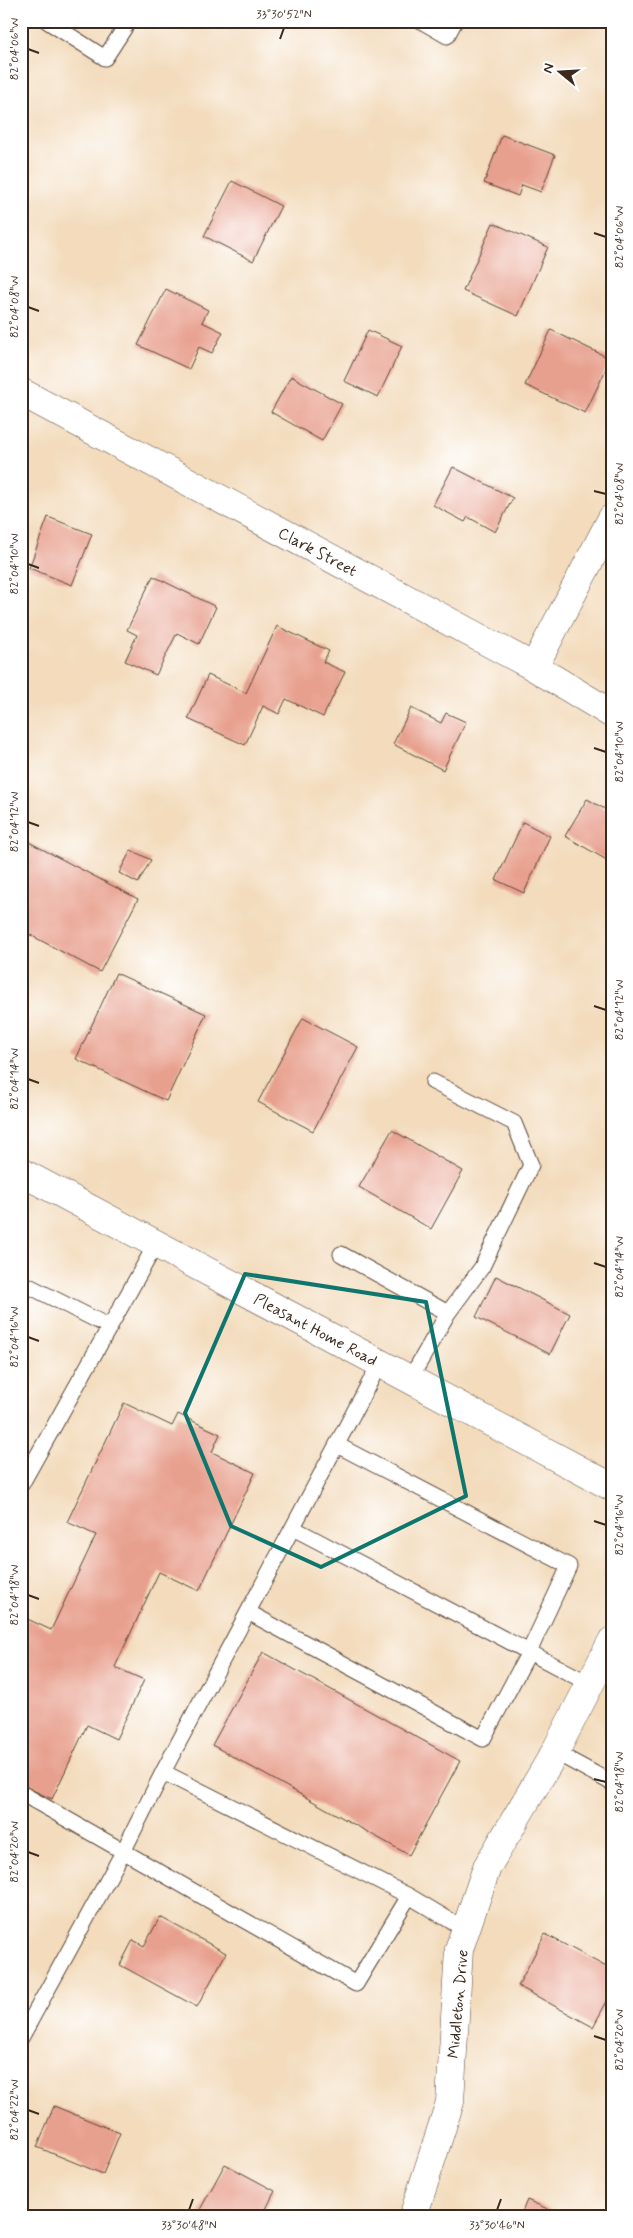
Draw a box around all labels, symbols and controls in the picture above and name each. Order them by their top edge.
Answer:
text: 33°30'52"N [256,7,312,23]
text: 82°04'06"W [7,18,23,80]
north arrow [536,48,586,98]
text: N [539,61,559,76]
text: 82°04'06"W [612,206,628,268]
text: 82°04'08"W [7,276,23,338]
text: 82°04'08"W [612,463,628,525]
street label: Clark Street [274,523,360,582]
text: 82°04'10"W [7,533,23,595]
text: 82°04'10"W [612,721,628,783]
text: 82°04'12"W [7,792,23,852]
text: 82°04'12"W [612,980,628,1040]
text: 82°04'14"W [7,1048,23,1110]
text: 82°04'14"W [612,1236,628,1298]
street label: Pleasant Home Road [250,1289,381,1372]
text: 82°04'16"W [7,1306,23,1367]
text: 82°04'16"W [612,1494,628,1555]
text: 82°04'18"W [7,1564,23,1625]
text: 82°04'18"W [612,1751,628,1812]
text: 82°04'20"W [7,1821,23,1883]
street label: Middleton Drive [443,1949,474,2059]
text: 82°04'20"W [612,2009,628,2071]
text: 82°04'22"W [7,2079,23,2141]
text: 33°30'48"N [161,2218,217,2234]
text: 33°30'46"N [469,2218,525,2234]

